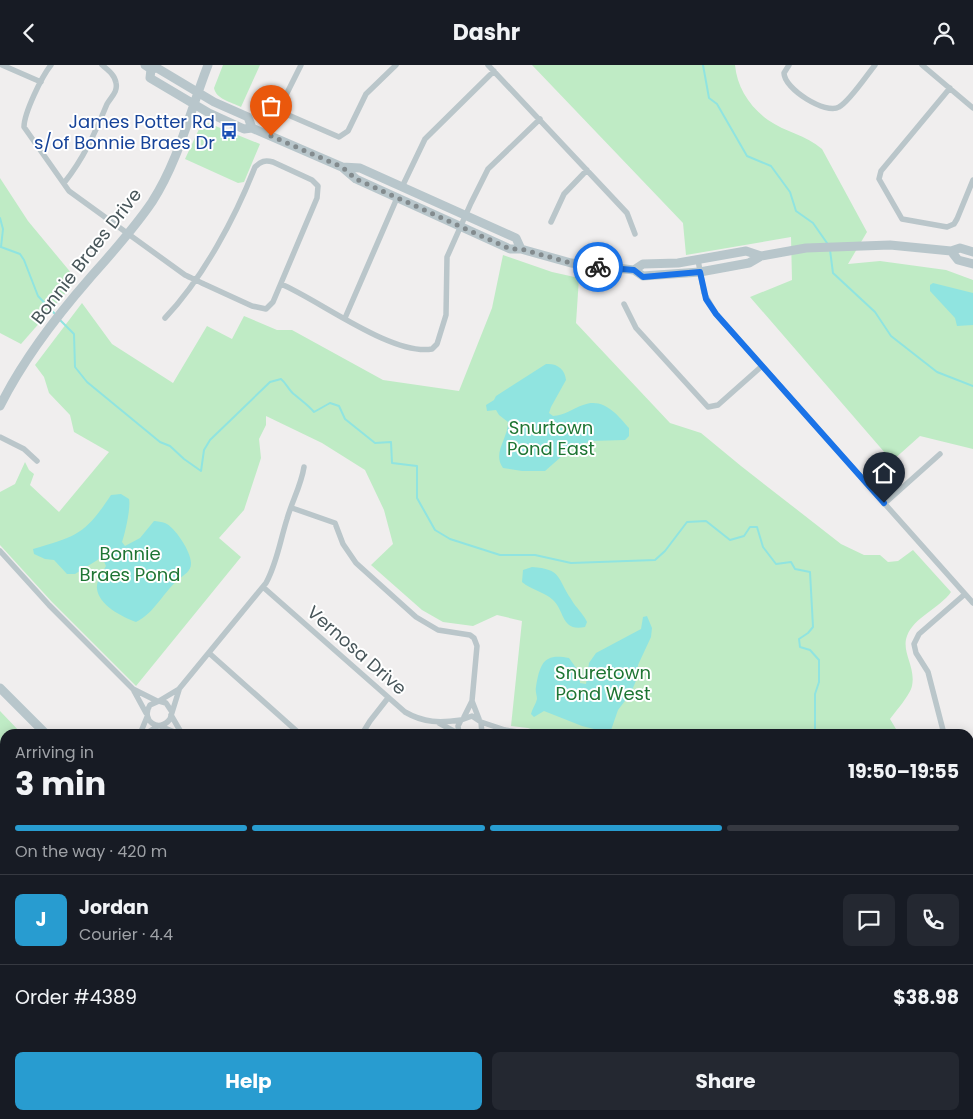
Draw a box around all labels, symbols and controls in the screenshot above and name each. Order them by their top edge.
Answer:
text: Dashr [453,17,520,48]
icon: back [15,19,43,47]
icon: person [930,19,958,47]
pin [250,85,292,136]
icon: bag [257,92,285,120]
place label: James Potter Rd s/of Bonnie Braes Dr [34,109,215,155]
bus stop icon: James Potter Rd s/of Bonnie Braes Dr [219,121,239,141]
street label: Bonnie Braes Drive [25,183,147,329]
courier [573,242,623,292]
icon: bike [584,253,612,281]
park label: Snurtown Pond East [507,415,595,461]
pin [863,452,905,503]
icon: home [870,459,898,487]
park label: Bonnie Braes Pond [80,541,180,587]
street label: Vernosa Drive [302,600,412,700]
park label: Snuretown Pond West [555,660,651,706]
text: Arriving in [15,741,94,764]
text: 19:50–19:55 [848,758,959,785]
text: 3 min [15,761,106,806]
text: On the way · 420 m [15,840,167,863]
text: Jordan [79,894,149,921]
button: chat [843,894,895,946]
button: phone [907,894,959,946]
text: J [36,906,46,933]
text: Courier · 4.4 [79,923,173,946]
text: Order #4389 [15,984,137,1011]
text: $38.98 [893,984,959,1011]
button: Help [15,1052,482,1110]
button: Share [492,1052,959,1110]

